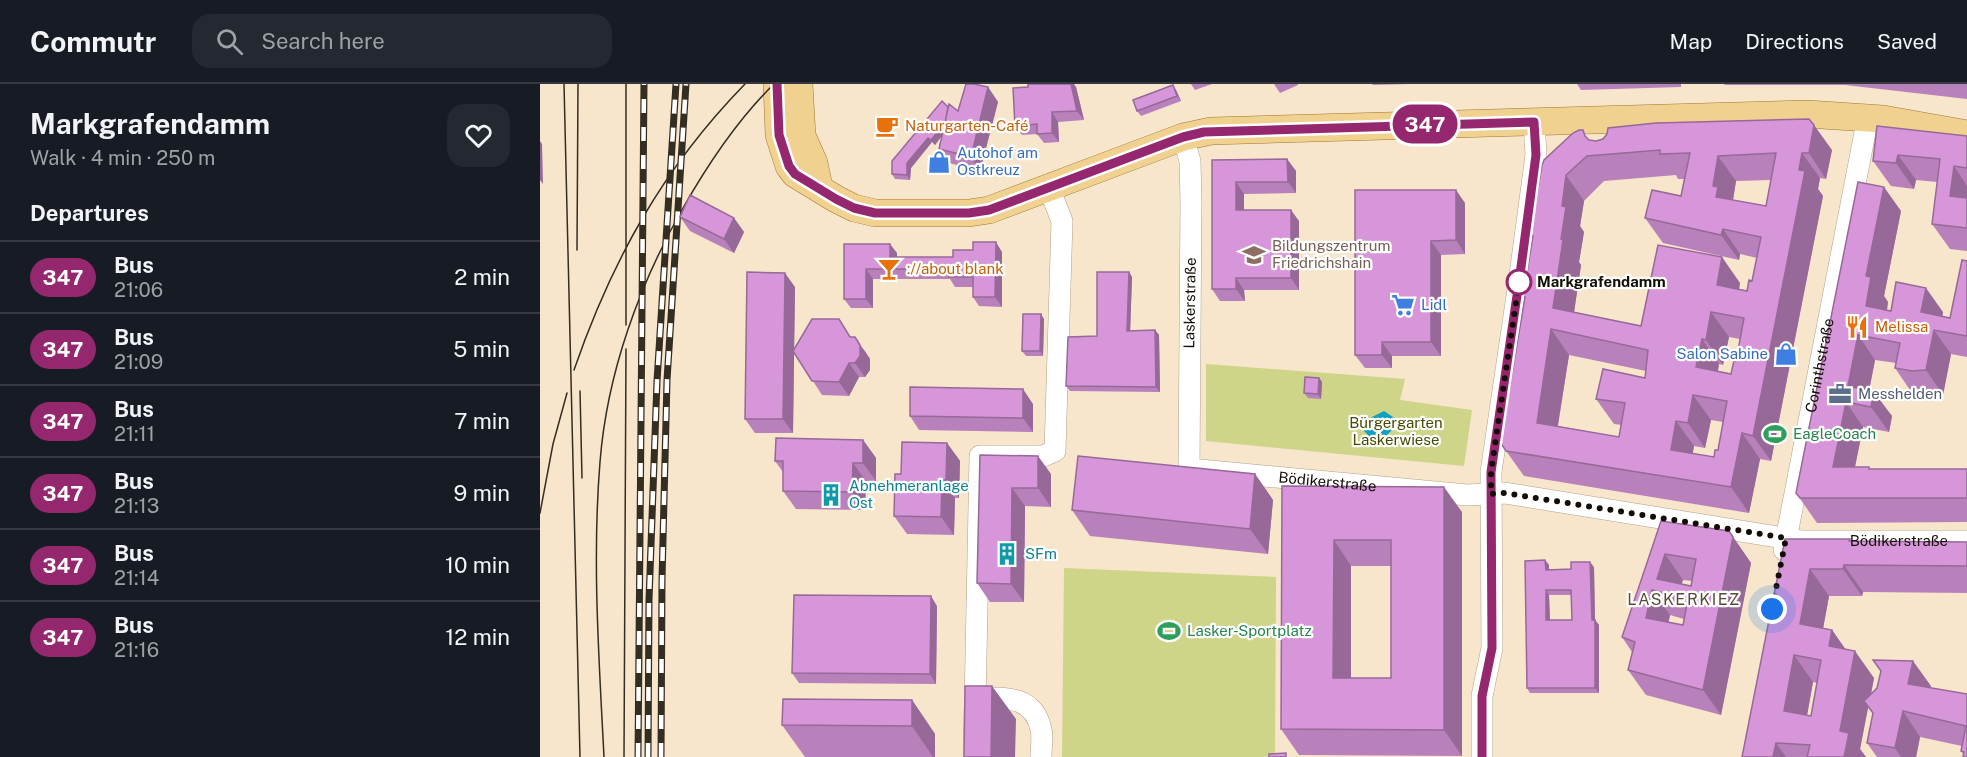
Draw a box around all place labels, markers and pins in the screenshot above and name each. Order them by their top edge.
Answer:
cafe icon: Naturgarten-Café [874,113,900,139]
place label: Naturgarten-Café [905,117,1029,134]
place label: Autohof am Ostkreuz [957,144,1038,178]
shop icon: Autohof am Ostkreuz [926,149,952,175]
place label: Bildungszentrum Friedrichshain [1272,237,1391,271]
school or university icon: Bildungszentrum Friedrichshain [1241,242,1267,268]
bar icon: ://about blank [876,256,902,282]
place label: ://about blank [907,260,1004,277]
marker: Markgrafendamm [1506,269,1532,295]
place label: Markgrafendamm [1537,273,1666,290]
supermarket icon: Lidl [1390,292,1416,318]
place label: Lidl [1421,296,1447,313]
restaurant icon: Melissa [1844,314,1870,340]
place label: Melissa [1875,318,1928,335]
shop icon: Salon Sabine [1773,341,1799,367]
place label: Salon Sabine [1677,345,1768,362]
office icon: Messhelden [1827,381,1853,407]
place label: Messhelden [1858,385,1942,402]
sports icon: EagleCoach [1762,421,1788,447]
place label: EagleCoach [1793,425,1876,442]
place label: Abnehmeranlage Ost [849,477,969,511]
building icon: Abnehmeranlage Ost [818,482,844,508]
building icon: SFm [994,541,1020,567]
place label: SFm [1025,545,1057,562]
sports icon: Lasker-Sportplatz [1156,618,1182,644]
place label: Lasker-Sportplatz [1187,622,1312,639]

